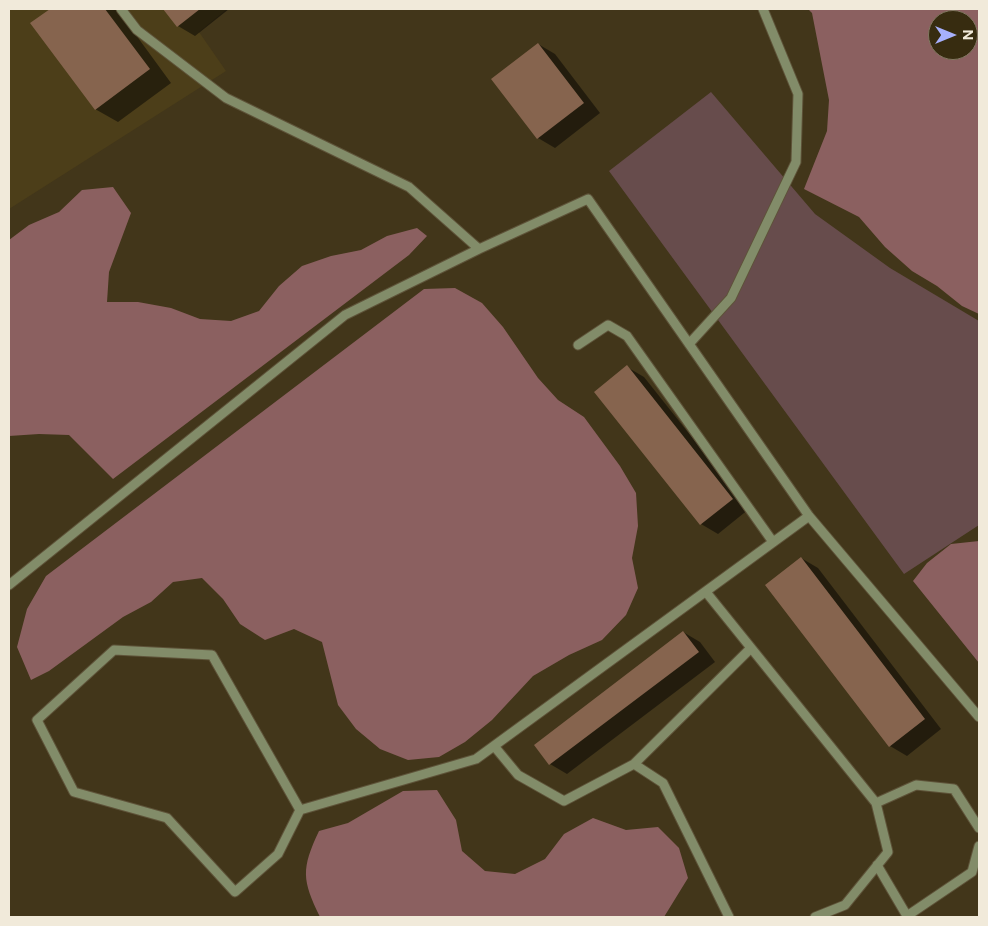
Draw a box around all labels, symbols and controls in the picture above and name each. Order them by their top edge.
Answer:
north arrow [928,10,978,60]
text: N [959,30,976,40]

